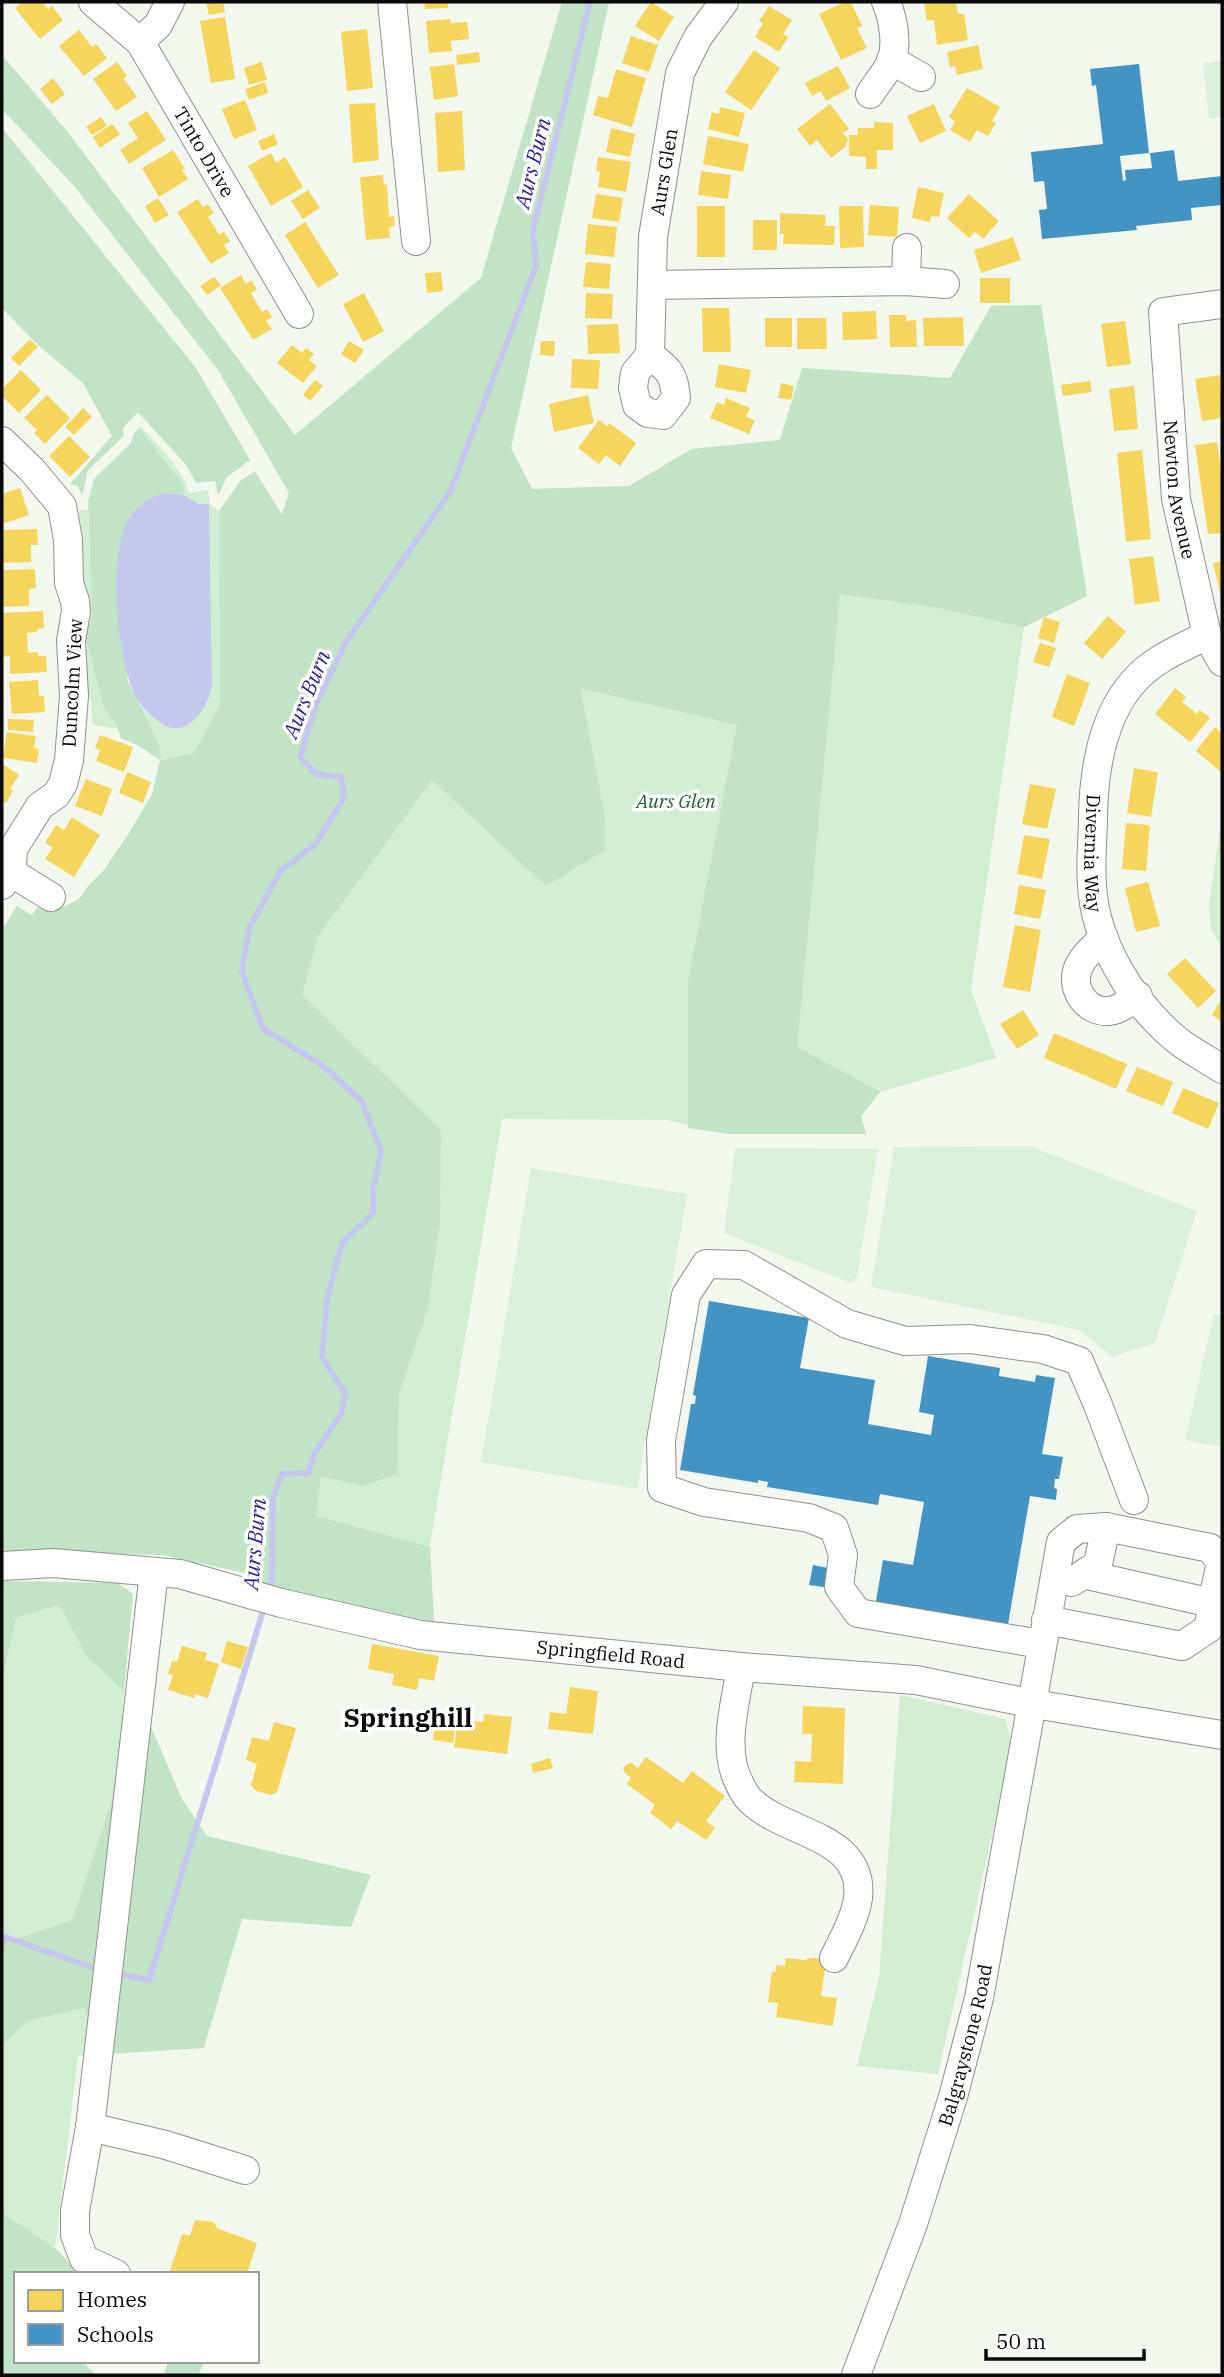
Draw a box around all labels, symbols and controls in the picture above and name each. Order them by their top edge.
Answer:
street label: Tinto Drive [169,102,240,201]
water label: Aurs Burn [507,115,557,213]
street label: Aurs Glen [645,126,683,217]
street label: Newton Avenue [1159,419,1201,561]
street label: Duncolm View [57,618,87,748]
water label: Aurs Burn [275,646,336,744]
park label: Aurs Glen [634,789,716,813]
street label: Divernia Way [1079,793,1108,915]
water label: Aurs Burn [236,1497,272,1593]
street label: Springfield Road [536,1635,686,1673]
district label: Springhill [343,1700,473,1734]
street label: Balgraystone Road [933,1962,997,2129]
legend [14,2272,259,2363]
text: Homes [77,2285,147,2313]
scale bar [986,2318,1144,2362]
text: Schools [77,2320,154,2348]
text: 50 m [996,2327,1046,2355]

